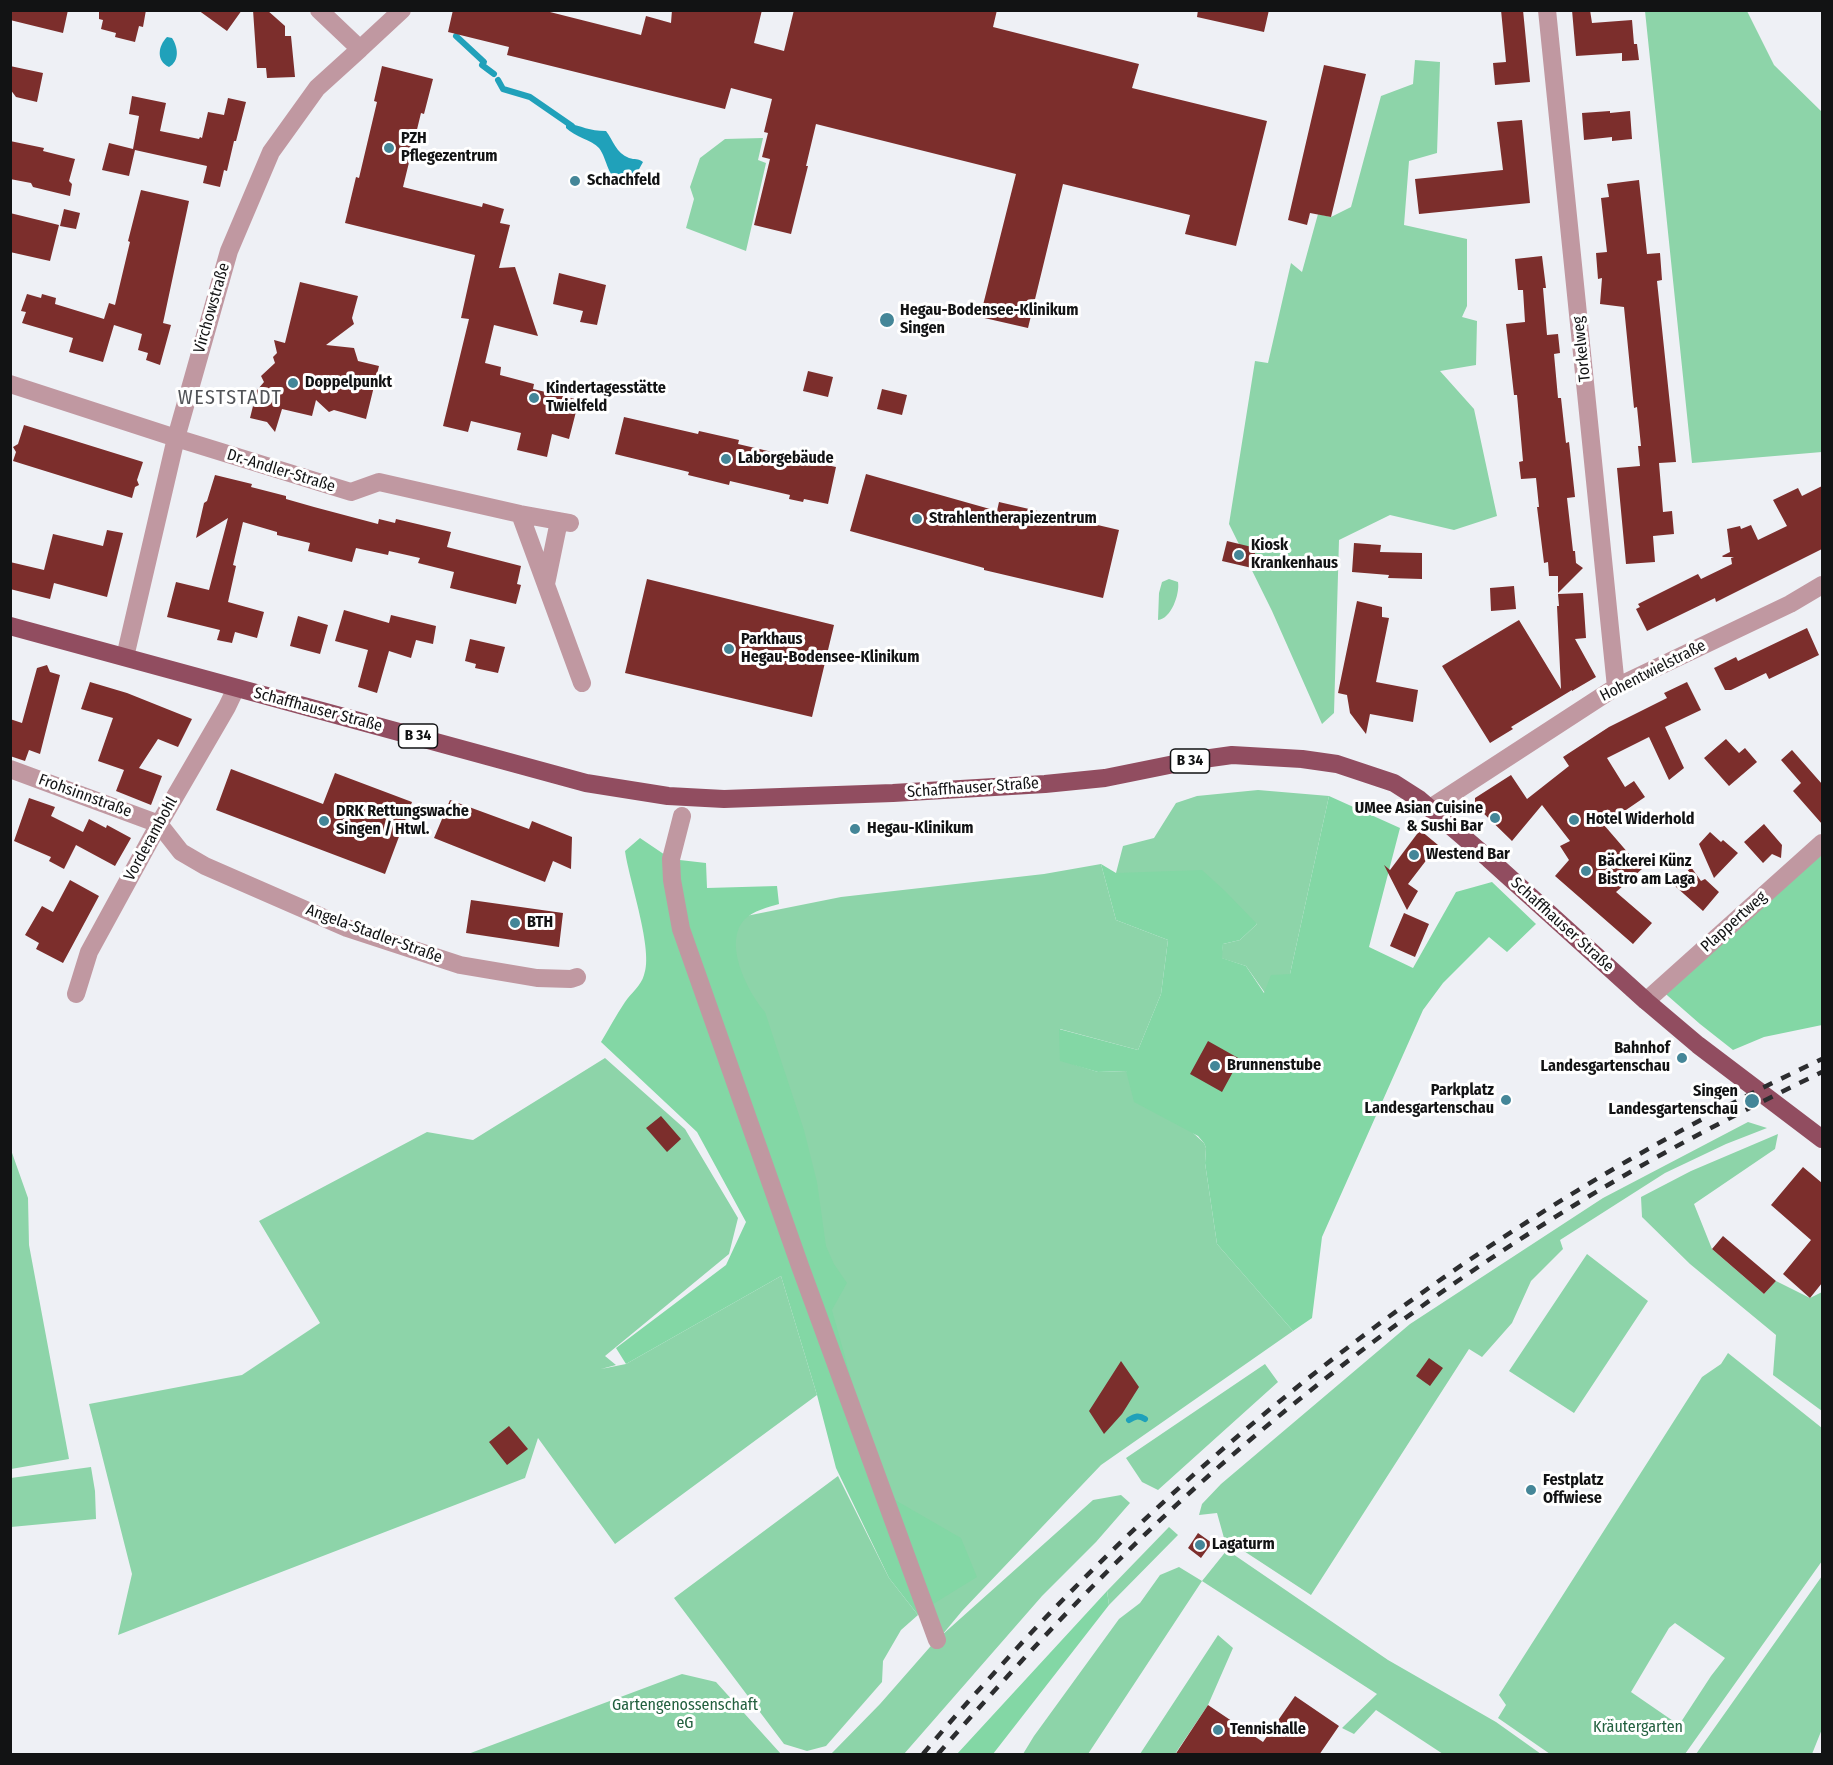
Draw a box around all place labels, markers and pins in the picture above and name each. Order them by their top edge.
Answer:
place label: PZH Pflegezentrum [401,129,498,167]
marker: PZH Pflegezentrum [382,141,396,155]
place label: Schachfeld [587,171,660,191]
marker: Schachfeld [568,174,582,188]
place label: Hegau-Bodensee-Klinikum Singen [900,301,1078,339]
marker: Hegau-Bodensee-Klinikum Singen [878,311,896,329]
place label: Doppelpunkt [305,373,392,393]
marker: Doppelpunkt [286,376,300,390]
place label: Kindertagesstätte Twielfeld [546,379,666,417]
marker: Kindertagesstätte Twielfeld [527,391,541,405]
place label: Laborgebäude [738,449,834,469]
marker: Laborgebäude [719,452,733,466]
place label: Strahlentherapiezentrum [929,509,1097,529]
marker: Strahlentherapiezentrum [910,512,924,526]
place label: Kiosk Krankenhaus [1251,536,1338,574]
marker: Kiosk Krankenhaus [1232,548,1246,562]
place label: Parkhaus Hegau-Bodensee-Klinikum [741,630,919,668]
marker: Parkhaus Hegau-Bodensee-Klinikum [722,642,736,656]
place label: UMee Asian Cuisine & Sushi Bar [1355,799,1483,837]
place label: DRK Rettungswache Singen / Htwl. [336,802,469,840]
place label: Hotel Widerhold [1586,810,1694,830]
marker: UMee Asian Cuisine & Sushi Bar [1488,811,1502,825]
marker: Hotel Widerhold [1567,813,1581,827]
marker: DRK Rettungswache Singen / Htwl. [317,814,331,828]
place label: Hegau-Klinikum [867,819,973,839]
marker: Hegau-Klinikum [848,822,862,836]
place label: Westend Bar [1426,845,1510,865]
marker: Westend Bar [1407,848,1421,862]
place label: Bäckerei Künz Bistro am Laga [1598,852,1695,890]
marker: Bäckerei Künz Bistro am Laga [1579,864,1593,878]
place label: BTH [527,913,553,933]
marker: BTH [508,916,522,930]
place label: Bahnhof Landesgartenschau [1541,1039,1670,1077]
marker: Bahnhof Landesgartenschau [1675,1051,1689,1065]
place label: Brunnenstube [1227,1056,1321,1076]
marker: Brunnenstube [1208,1059,1222,1073]
place label: Parkplatz Landesgartenschau [1365,1081,1494,1119]
place label: Singen Landesgartenschau [1609,1082,1738,1120]
marker: Singen Landesgartenschau [1743,1092,1761,1110]
marker: Parkplatz Landesgartenschau [1499,1093,1513,1107]
place label: Festplatz Offwiese [1543,1471,1603,1509]
marker: Festplatz Offwiese [1524,1483,1538,1497]
place label: Lagaturm [1212,1535,1275,1555]
marker: Lagaturm [1193,1538,1207,1552]
place label: Tennishalle [1230,1720,1306,1740]
marker: Tennishalle [1211,1723,1225,1737]

